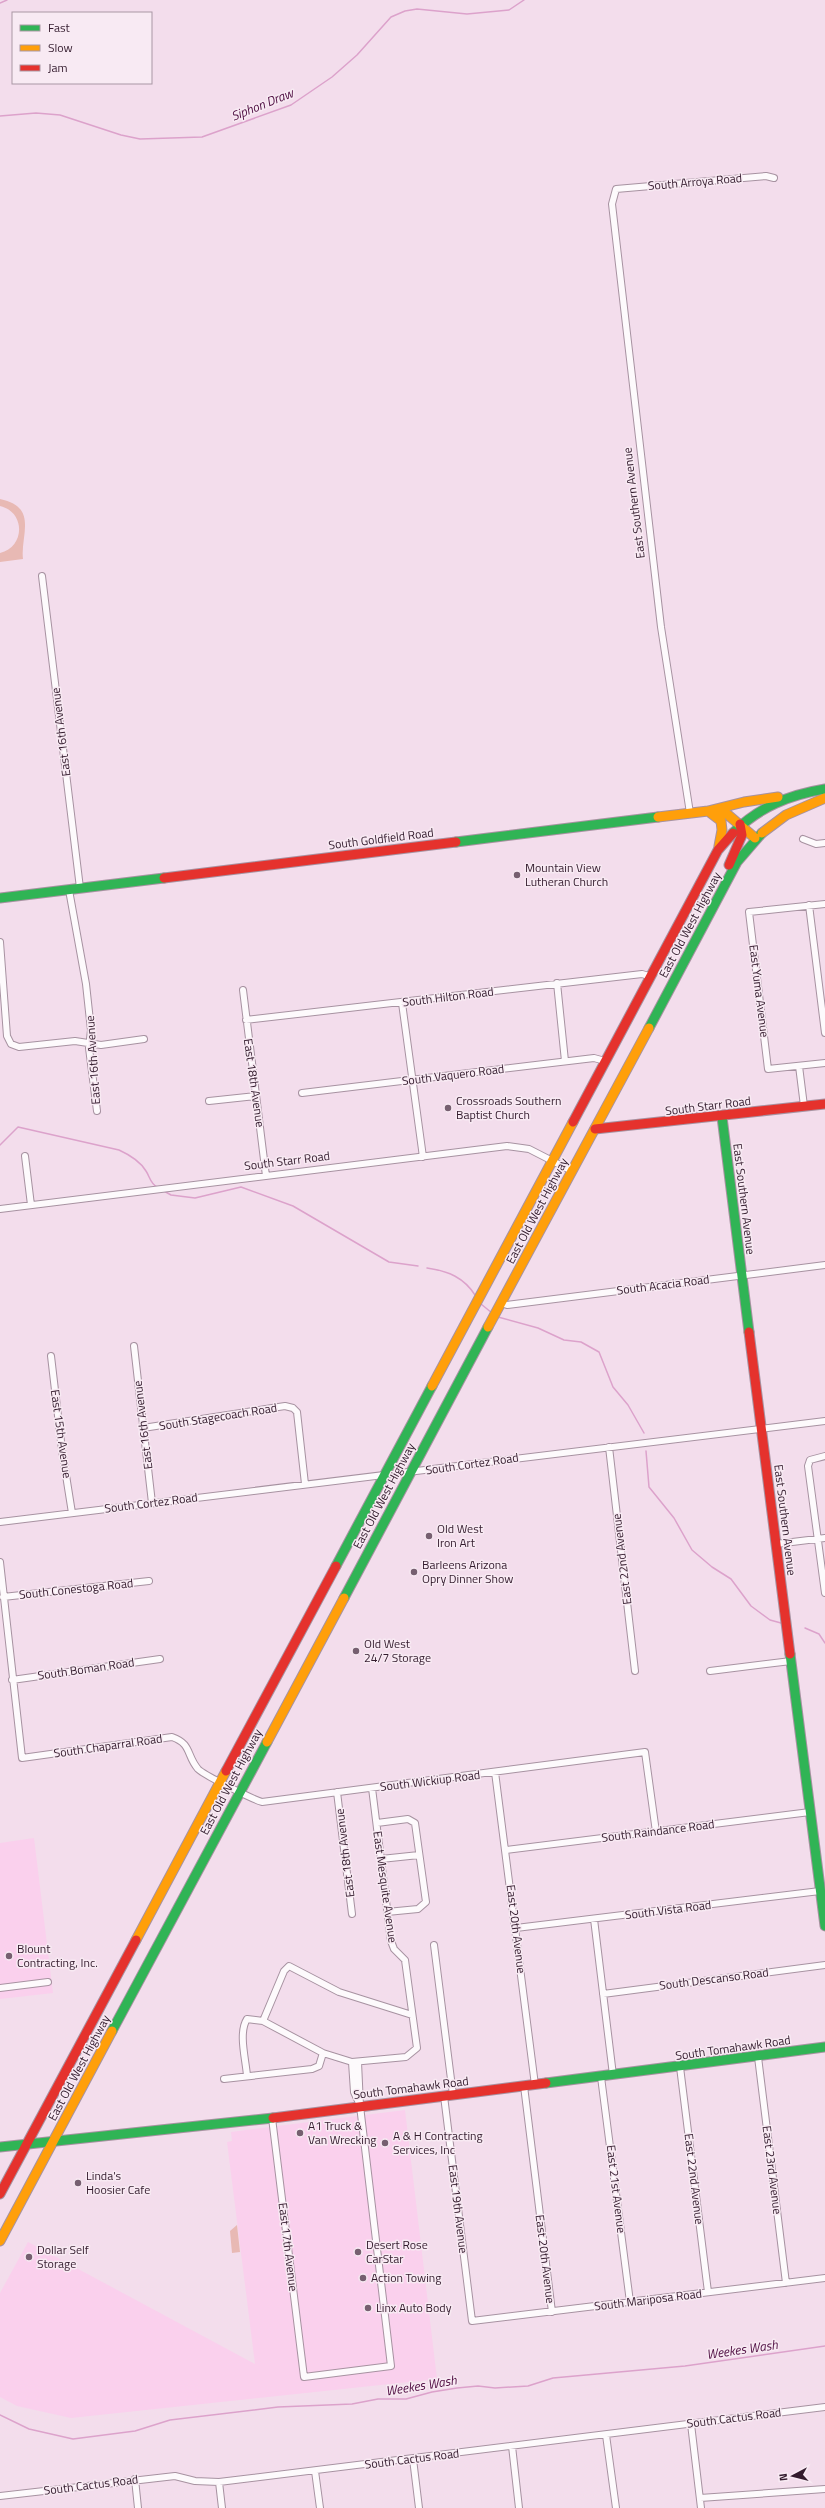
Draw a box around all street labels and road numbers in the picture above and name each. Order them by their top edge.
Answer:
street label: South Arroya Road [647,168,743,195]
street label: East Southern Avenue [617,446,650,560]
street label: East 16th Avenue [46,687,75,778]
street label: South Goldfield Road [327,823,435,854]
street label: East Old West Highway [654,868,726,981]
street label: East Yuma Avenue [744,943,775,1038]
street label: South Hilton Road [401,981,495,1012]
street label: East 16th Avenue [80,1015,105,1105]
street label: East 18th Avenue [239,1037,270,1128]
street label: South Vaquero Road [401,1059,505,1090]
street label: South Starr Road [664,1091,752,1120]
street label: East Southern Avenue [728,1142,761,1256]
street label: South Starr Road [243,1146,331,1175]
street label: East Old West Highway [501,1154,573,1267]
street label: South Acacia Road [615,1269,710,1300]
street label: East 16th Avenue [128,1380,157,1471]
street label: East 15th Avenue [46,1388,77,1479]
street label: South Stagecoach Road [158,1398,278,1435]
street label: East Old West Highway [348,1439,420,1552]
street label: South Cortez Road [424,1448,520,1479]
street label: East Southern Avenue [769,1463,802,1577]
street label: South Cortez Road [103,1487,199,1518]
street label: East 22nd Avenue [606,1512,637,1606]
street label: South Conestoga Road [18,1573,134,1604]
street label: South Boman Road [36,1652,135,1685]
street label: East Old West Highway [195,1725,267,1838]
street label: South Chaparral Road [52,1728,163,1763]
street label: South Wickiup Road [379,1765,481,1796]
street label: East 18th Avenue [330,1808,359,1899]
street label: South Raindance Road [600,1814,715,1847]
street label: East Mesquite Avenue [368,1830,403,1944]
street label: East 20th Avenue [502,1883,531,1974]
street label: South Vista Road [624,1895,712,1924]
street label: South Descanso Road [658,1962,770,1995]
street label: East Old West Highway [43,2011,115,2124]
street label: South Tomahawk Road [674,2030,792,2065]
street label: South Tomahawk Road [352,2071,470,2104]
street label: East 23rd Avenue [758,2125,787,2215]
street label: East 22nd Avenue [679,2132,710,2226]
street label: East 21st Avenue [602,2144,631,2234]
street label: East 19th Avenue [444,2163,473,2254]
street label: East 17th Avenue [274,2201,303,2292]
street label: East 20th Avenue [531,2213,560,2304]
street label: South Mariposa Road [593,2283,703,2316]
street label: South Cactus Road [686,2402,782,2433]
street label: South Cactus Road [364,2443,460,2474]
street label: South Cactus Road [43,2469,139,2500]

